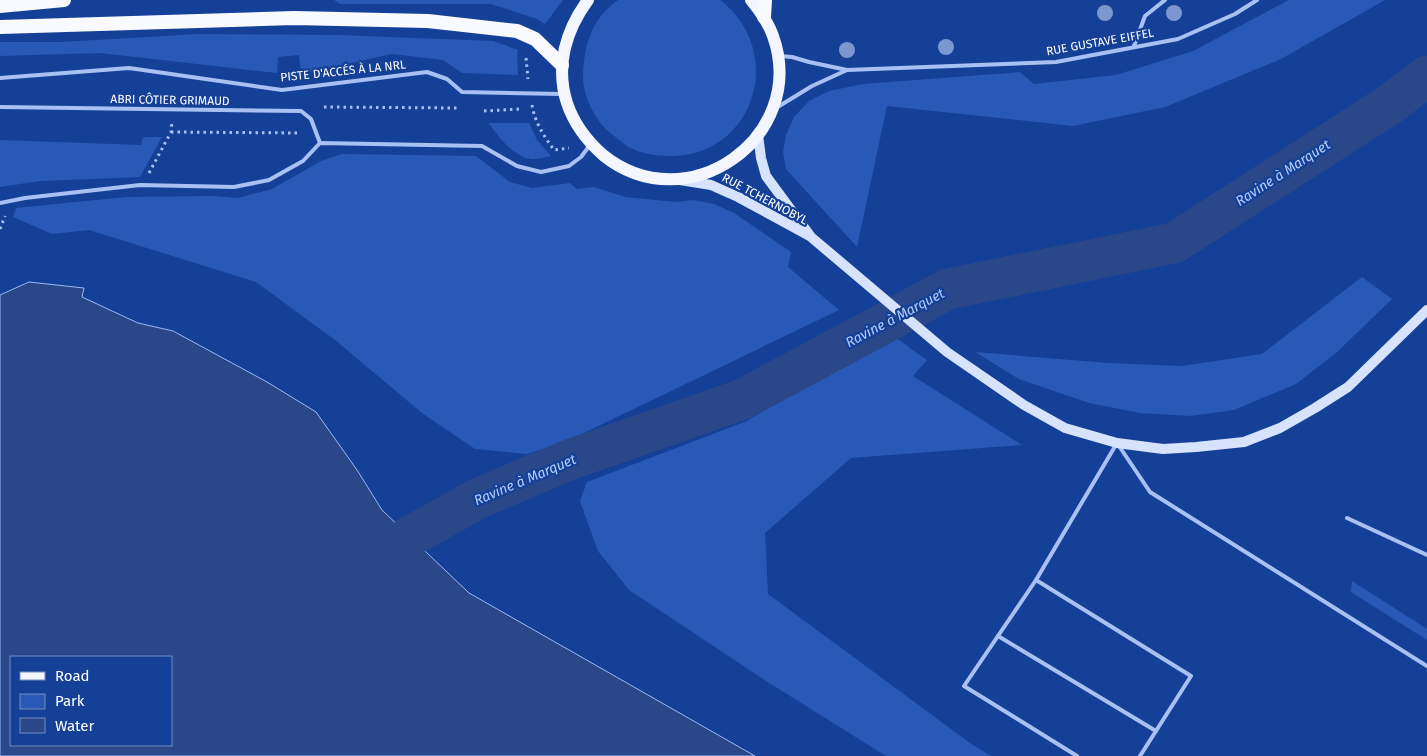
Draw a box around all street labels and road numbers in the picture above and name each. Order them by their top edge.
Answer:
street label: RUE GUSTAVE EIFFEL [1045,26,1155,58]
street label: PISTE D'ACCÉS À LA NRL [279,56,406,85]
street label: ABRI CÔTIER GRIMAUD [110,91,230,108]
street label: RUE TCHERNOBYL [720,170,810,228]

